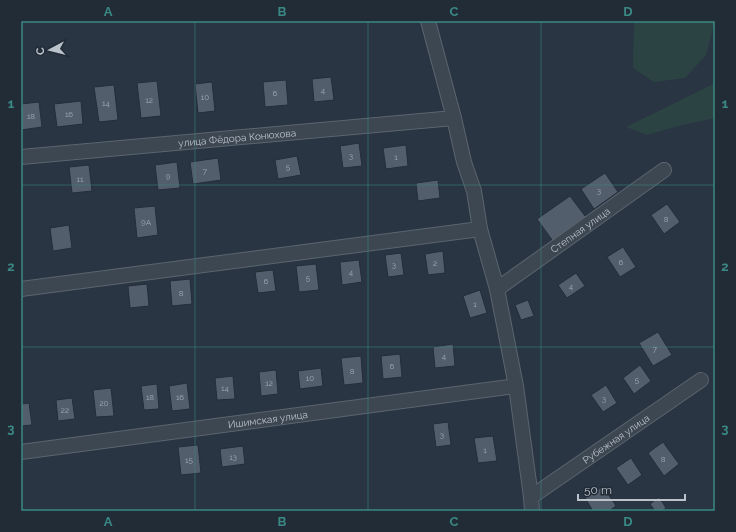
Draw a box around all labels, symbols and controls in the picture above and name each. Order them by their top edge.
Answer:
text: A [104,4,113,19]
text: B [278,4,287,19]
text: C [450,4,459,19]
text: D [623,4,633,19]
north arrow [30,30,70,70]
text: С [34,46,47,56]
house number: 4 [321,85,326,95]
house number: 6 [273,88,278,98]
house number: 10 [201,92,209,102]
house number: 12 [145,95,153,105]
text: 1 [8,96,15,111]
text: 1 [722,96,729,111]
house number: 14 [102,98,111,108]
house number: 16 [65,109,73,119]
house number: 18 [27,111,35,121]
street label: улица Фёдора Конюхова [178,127,297,149]
house number: 3 [349,151,353,161]
house number: 1 [394,152,398,162]
house number: 5 [286,162,291,172]
house number: 7 [203,166,208,176]
house number: 9 [166,171,171,181]
house number: 11 [77,174,84,184]
house number: 3 [597,186,601,196]
street label: Степная улица [549,205,612,255]
house number: 8 [664,214,669,224]
house number: 9А [141,217,152,227]
house number: 6 [619,257,624,267]
house number: 2 [433,258,437,268]
text: 2 [7,259,15,274]
text: 2 [721,259,729,274]
house number: 3 [392,260,396,270]
house number: 4 [349,267,354,277]
house number: 5 [306,273,311,283]
house number: 6 [264,276,269,286]
house number: 4 [569,281,574,291]
house number: 8 [179,288,184,298]
house number: 1 [473,299,477,309]
house number: 7 [653,344,658,354]
house number: 4 [442,351,447,361]
house number: 6 [390,361,395,371]
house number: 8 [350,366,355,376]
house number: 10 [306,373,314,383]
house number: 5 [635,375,640,385]
house number: 12 [265,378,273,388]
house number: 14 [221,383,230,393]
house number: 18 [146,392,154,402]
house number: 16 [176,392,184,402]
house number: 3 [602,394,606,404]
house number: 20 [99,398,109,408]
house number: 22 [61,405,69,415]
street label: Ишимская улица [227,409,309,430]
street label: Рубежная улица [581,412,652,466]
text: 3 [7,421,15,436]
text: 3 [721,421,729,436]
house number: 3 [440,430,444,440]
house number: 1 [483,445,487,455]
house number: 13 [229,452,237,462]
house number: 8 [661,454,666,464]
house number: 15 [185,455,194,465]
scale bar [578,476,685,502]
text: 50 m [584,483,612,497]
text: A [104,514,113,529]
text: B [278,514,287,529]
text: C [450,514,459,529]
text: D [623,514,633,529]

